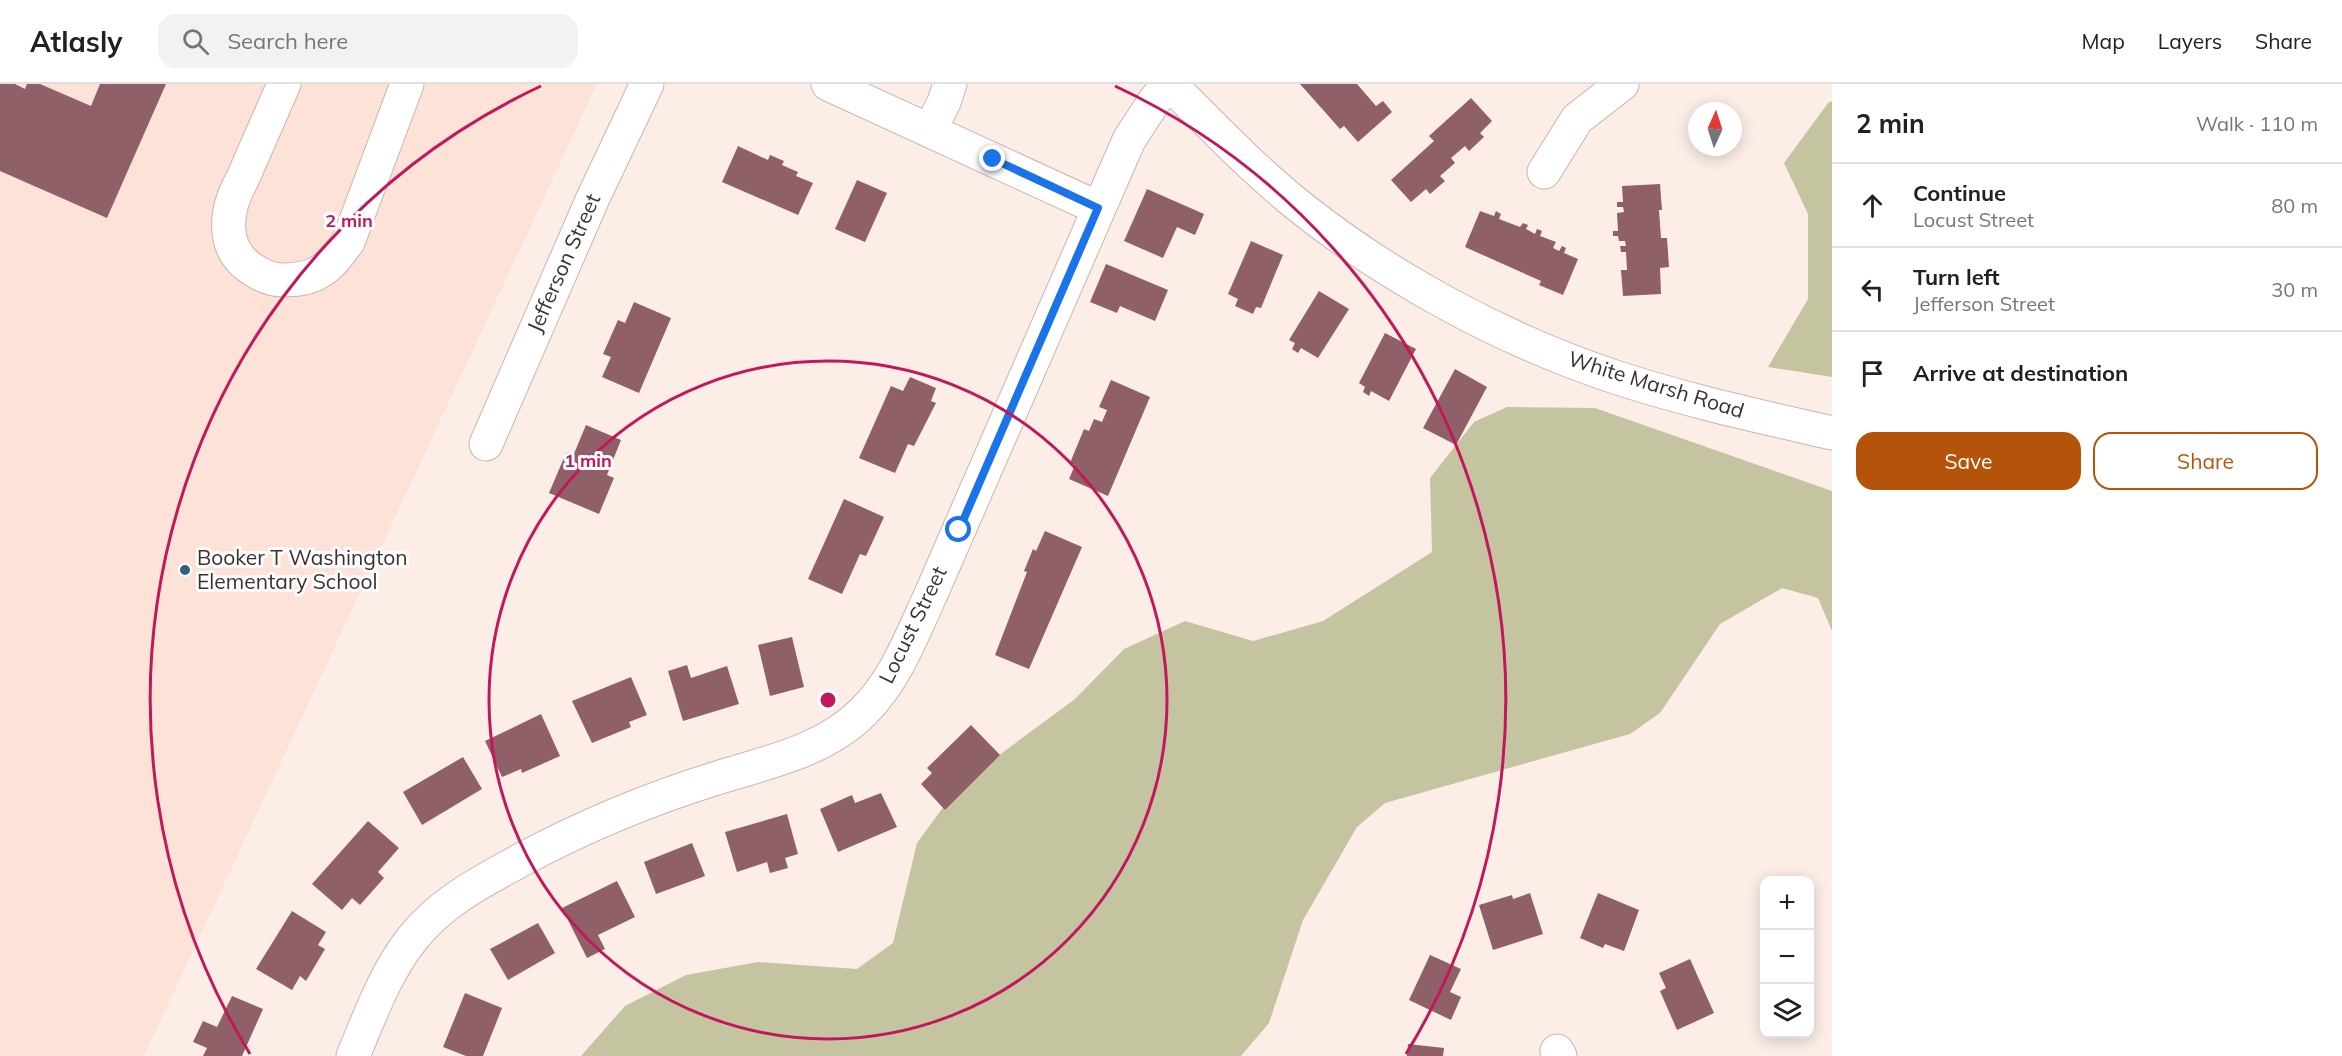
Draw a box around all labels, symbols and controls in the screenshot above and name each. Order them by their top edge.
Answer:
search box [158,14,578,68]
text: Atlasly [30,24,122,59]
icon: search [179,25,212,58]
text: Search here [227,27,348,55]
text: Map [2082,28,2125,54]
text: Layers [2158,28,2222,54]
text: Share [2255,28,2312,54]
north arrow [1688,102,1742,156]
text: 2 min [1856,107,1925,140]
text: Walk · 110 m [2196,111,2318,136]
route end [979,145,1005,171]
text: Continue [1913,179,2006,207]
street label: Jefferson Street [521,189,605,336]
icon: ahead [1856,189,1889,222]
text: 80 m [2271,193,2318,218]
text: Locust Street [1913,207,2034,232]
text: 2 min [325,209,373,232]
text: Turn left [1913,263,2000,291]
icon: left [1856,273,1889,306]
text: 30 m [2271,277,2318,302]
text: Jefferson Street [1913,291,2055,316]
street label: White Marsh Road [1565,345,1747,423]
icon: arrive [1856,357,1889,390]
text: Arrive at destination [1913,359,2128,387]
button: Save [1856,432,2081,490]
button: Share [2093,432,2318,490]
text: 1 min [564,449,612,472]
route start [945,516,971,542]
place label: Booker T Washington Elementary School [197,544,407,594]
street label: Locust Street [873,562,952,687]
marker: Booker T Washington Elementary School [178,563,192,577]
centre of rings [818,690,838,710]
map controls [1760,876,1814,1038]
button: + [1760,876,1814,930]
button: − [1760,930,1814,984]
button: layers [1760,984,1814,1038]

